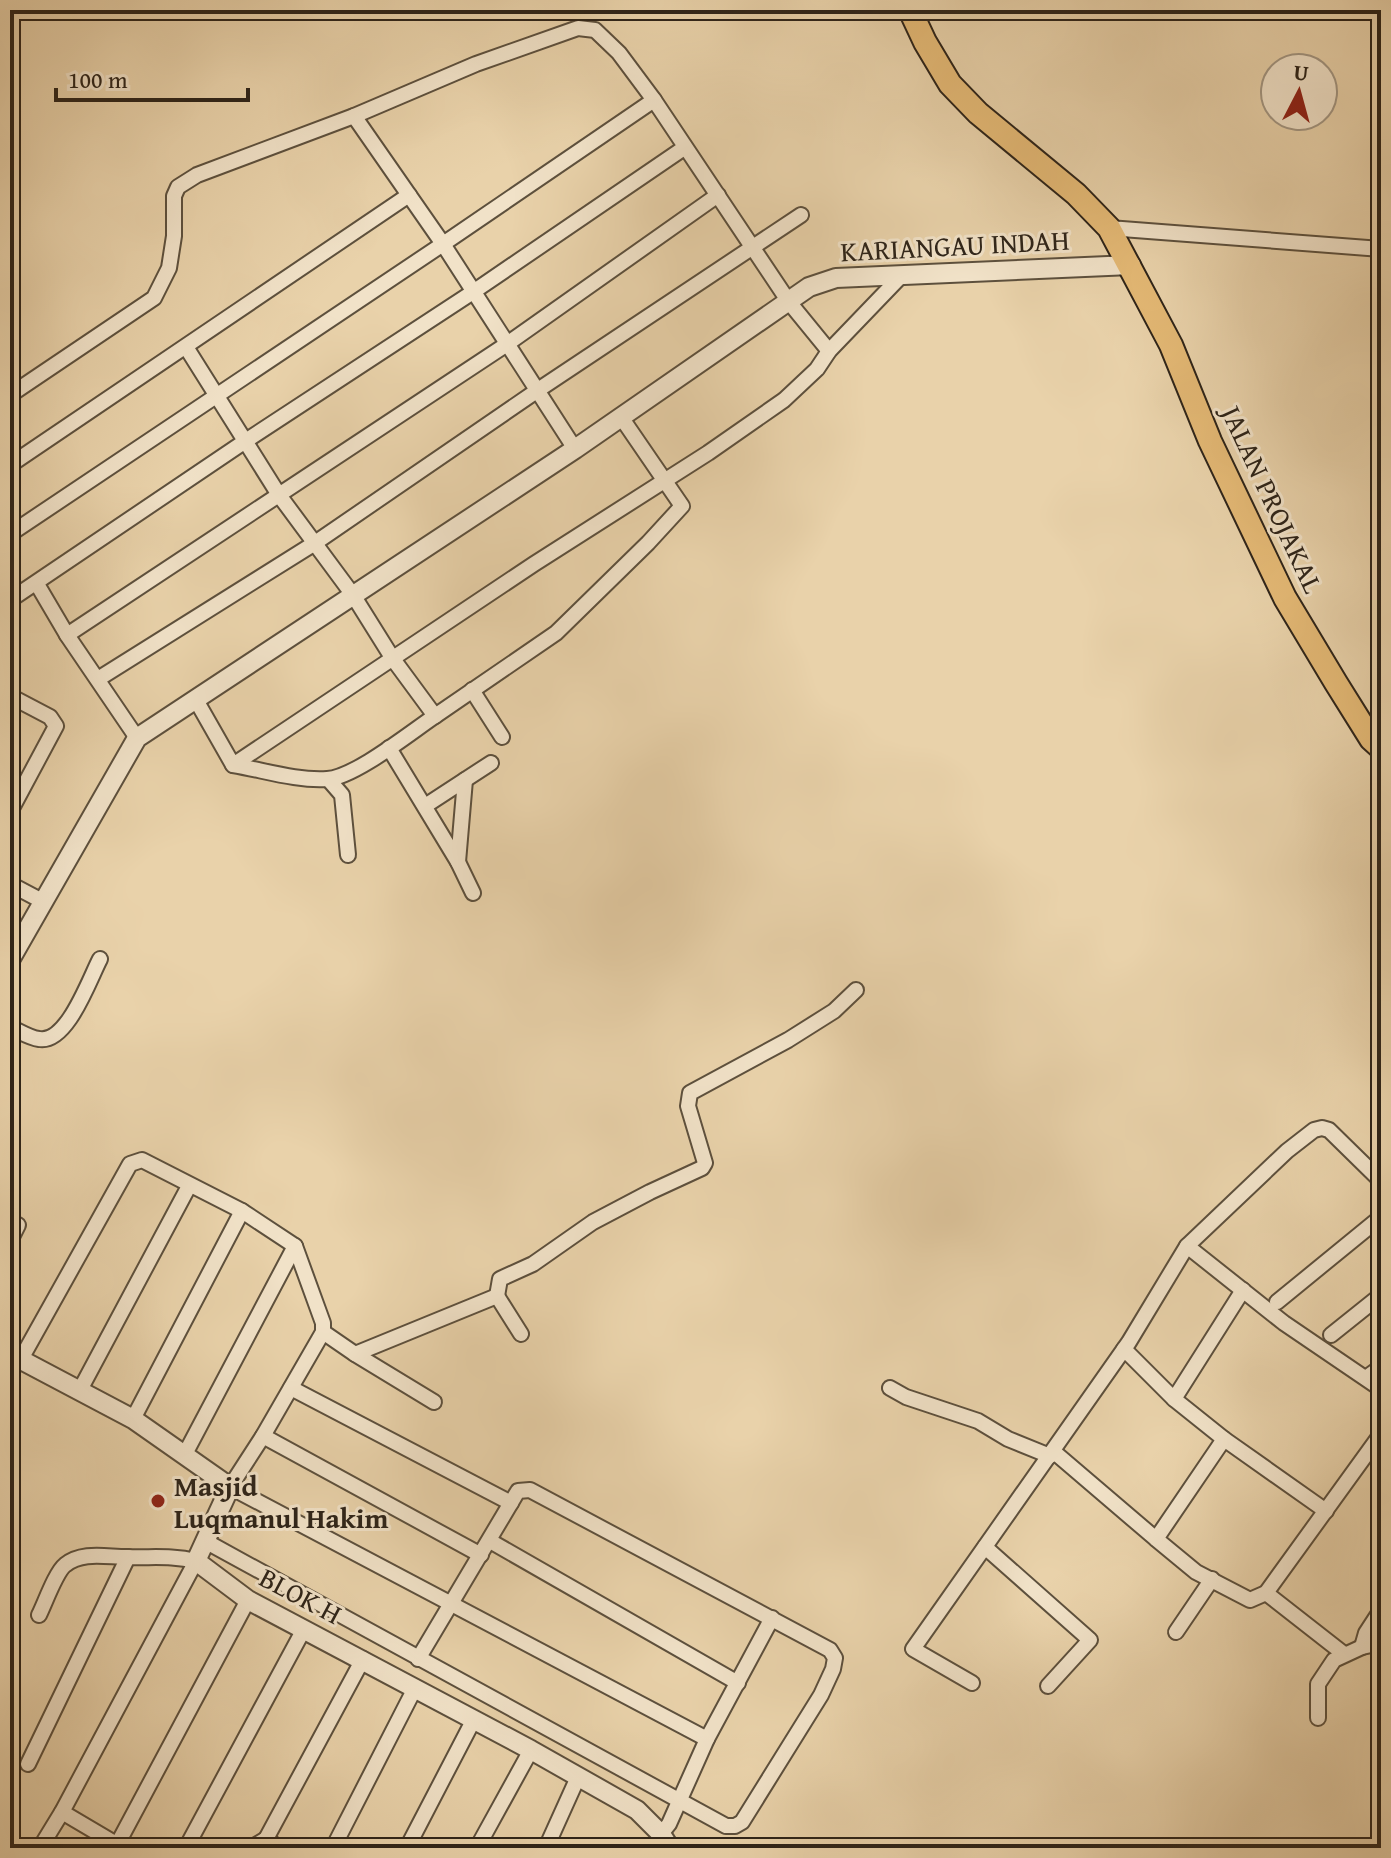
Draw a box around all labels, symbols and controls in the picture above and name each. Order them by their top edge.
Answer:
scale bar [56,52,248,102]
north arrow [1259,52,1339,132]
text: U [1292,55,1310,89]
text: 100 m [68,62,128,97]
street label: KARIANGAU INDAH [839,219,1071,271]
street label: JALAN PROJAKAL [1210,396,1334,600]
place label: Masjid Luqmanul Hakim [174,1465,388,1538]
marker: Masjid Luqmanul Hakim [149,1492,167,1510]
street label: BLOK H [253,1556,349,1634]

